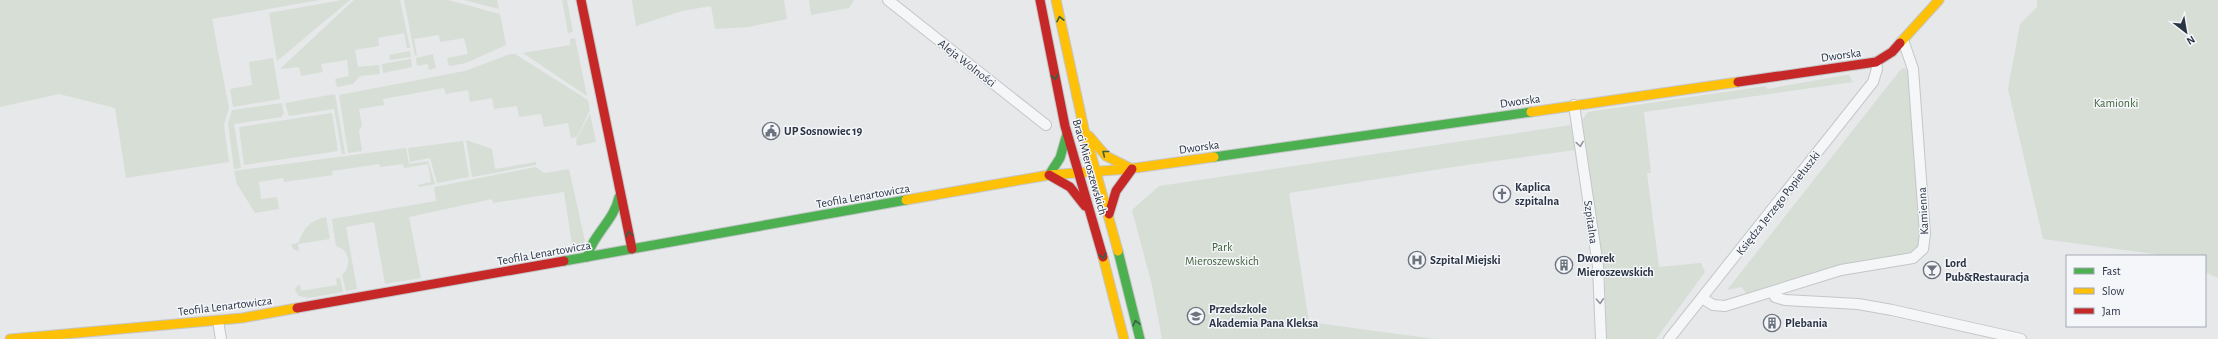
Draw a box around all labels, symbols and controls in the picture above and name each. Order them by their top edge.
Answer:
north arrow [2166,12,2206,52]
one-way arrow [1057,16,1065,22]
text: N [2185,33,2197,47]
street label: Aleja Wolności [935,37,998,90]
street label: Dworska [1820,46,1862,64]
one-way arrow [1051,74,1059,80]
street label: Dworska [1499,92,1541,110]
park label: Kamionki [2094,97,2138,109]
street label: Braci Mieroszewskich [1071,118,1109,216]
public building icon: UP Sosnowiec 19 [761,121,781,141]
place label: UP Sosnowiec 19 [784,125,862,137]
street label: Dworska [1178,138,1220,156]
one-way arrow [1575,141,1584,147]
street label: Księdza Jerzego Popiełuszki [1734,149,1822,257]
one-way arrow [1102,151,1109,158]
place label: Kaplica szpitalna [1515,181,1559,207]
street label: Teofila Lenartowicza [815,182,911,210]
church icon: Kaplica szpitalna [1492,184,1512,204]
street label: Kamienna [1916,186,1930,235]
street label: Szpitalna [1582,200,1600,245]
one-way arrow [625,231,633,237]
street label: Teofila Lenartowicza [496,239,592,267]
park label: Park Mieroszewskich [1185,241,1259,267]
hospital icon: Szpital Miejski [1407,250,1427,270]
one-way arrow [1098,252,1107,259]
place label: Dworek Mieroszewskich [1577,252,1654,278]
place label: Szpital Miejski [1430,254,1501,267]
building icon: Dworek Mieroszewskich [1554,255,1574,275]
legend [2066,255,2206,327]
place label: Lord Pub&Restauracja [1945,257,2029,284]
bar icon: Lord Pub&Restauracja [1922,260,1942,280]
text: Fast [2102,265,2121,277]
text: Slow [2102,285,2124,297]
street label: Teofila Lenartowicza [177,294,273,318]
one-way arrow [1595,298,1604,304]
place label: Przedszkole Akademia Pana Kleksa [1209,303,1319,329]
text: Jam [2102,305,2121,317]
school or university icon: Przedszkole Akademia Pana Kleksa [1186,306,1206,326]
building icon: Plebania [1762,313,1782,333]
place label: Plebania [1785,317,1828,329]
one-way arrow [1133,319,1141,326]

